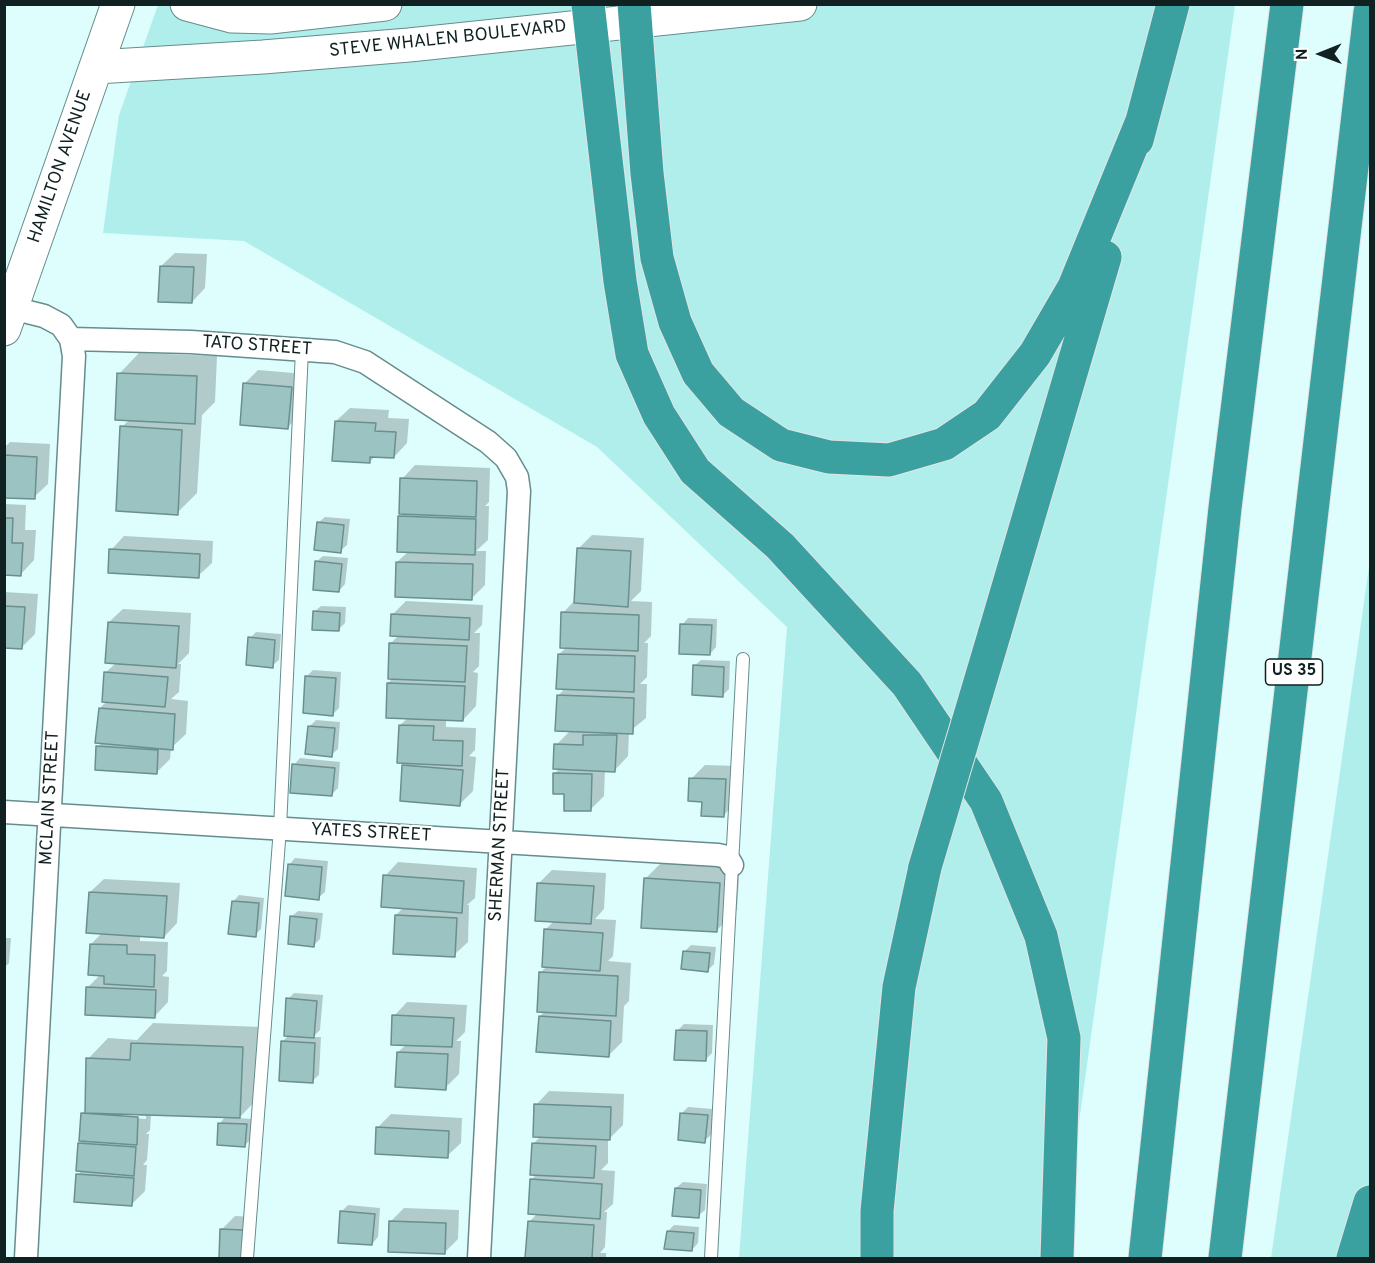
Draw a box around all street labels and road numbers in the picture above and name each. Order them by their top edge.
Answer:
street label: STEVE WHALEN BOULEVARD [328,17,568,63]
street label: HAMILTON AVENUE [25,88,97,246]
street label: TATO STREET [201,332,313,362]
road number: US 35 [1266,659,1322,685]
street label: MCLAIN STREET [37,730,65,866]
street label: SHERMAN STREET [486,768,516,922]
street label: YATES STREET [310,820,432,848]

